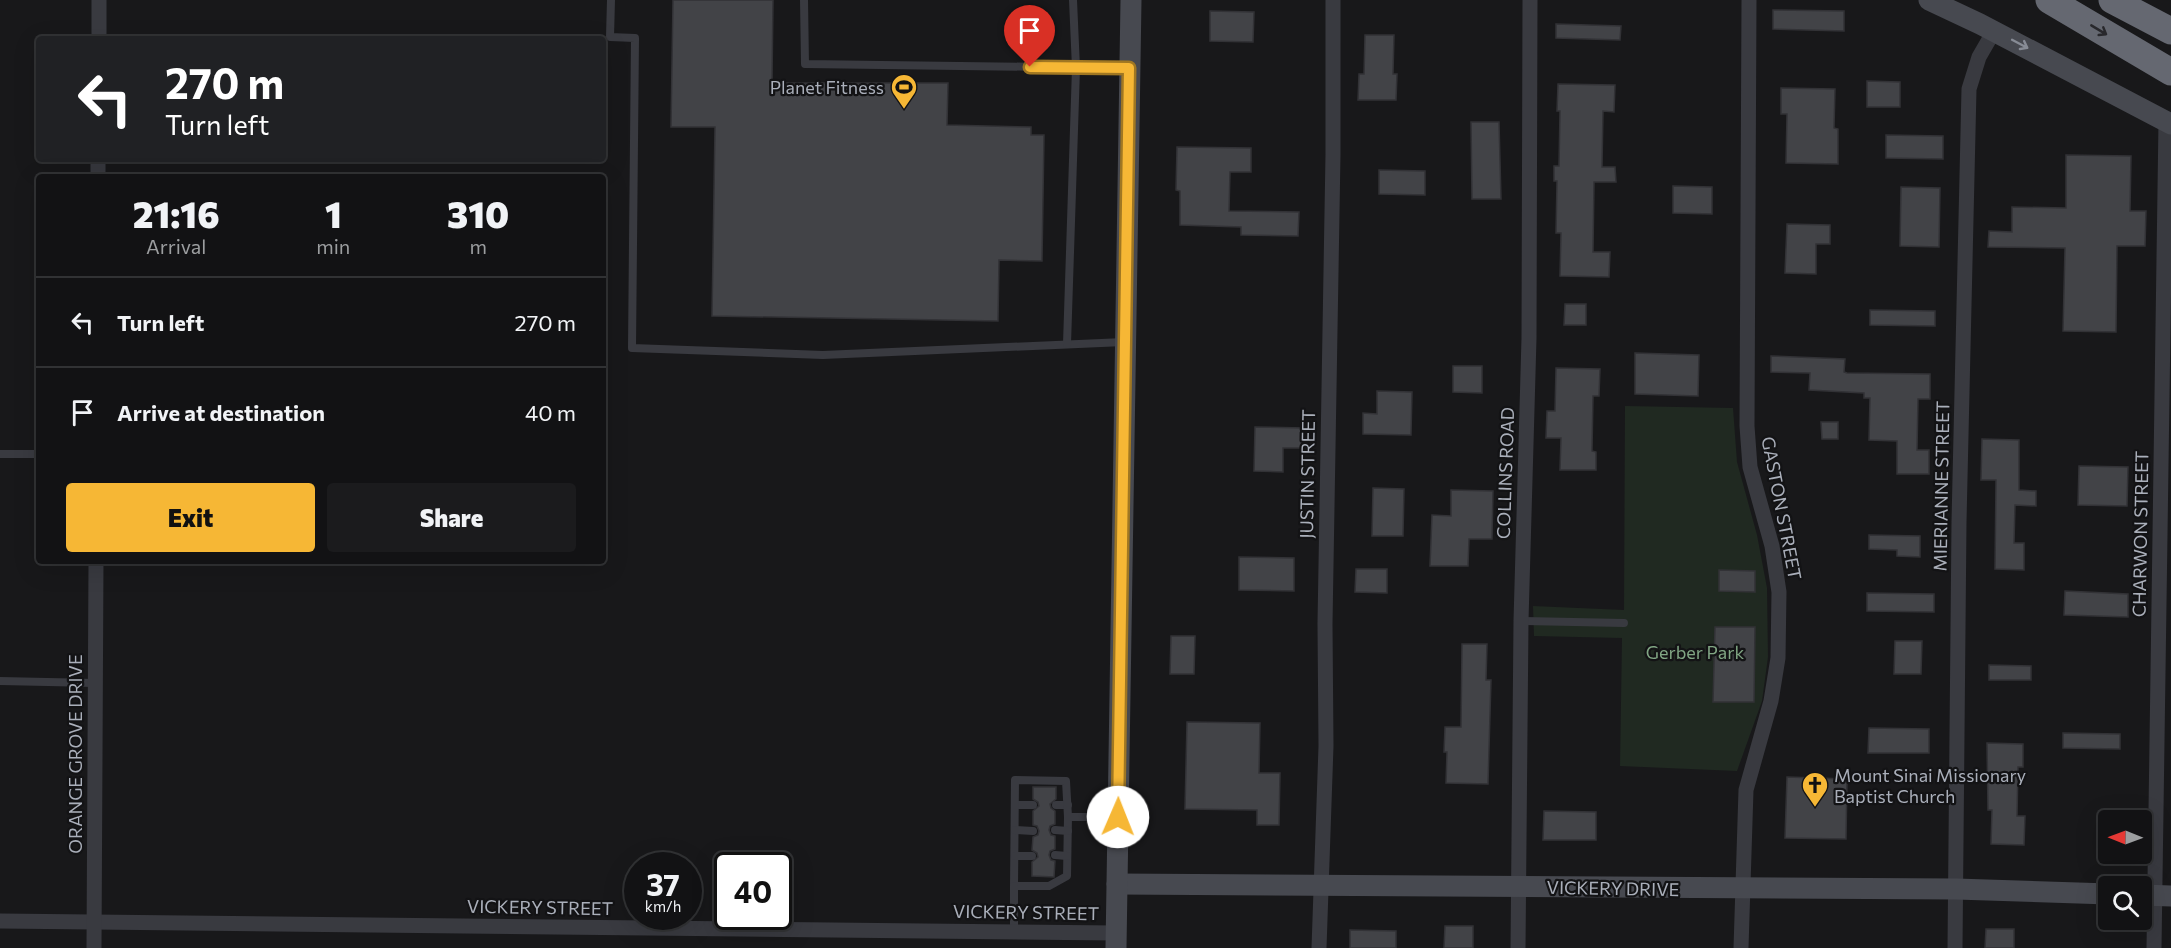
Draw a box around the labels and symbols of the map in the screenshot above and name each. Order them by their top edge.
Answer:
pin [1004,5,1055,67]
one-way arrow [2090,24,2107,36]
one-way arrow [2010,39,2028,50]
sports icon: Planet Fitness [889,72,919,110]
place label: Planet Fitness [770,76,884,98]
street label: MIERIANNE STREET [1929,401,1953,571]
street label: COLLINS ROAD [1492,407,1518,539]
street label: JUSTIN STREET [1295,409,1319,539]
street label: GASTON STREET [1757,435,1807,581]
street label: CHARWON STREET [2128,451,2152,617]
park label: Gerber Park [1646,641,1744,663]
street label: ORANGE GROVE DRIVE [64,654,86,854]
place label: Mount Sinai Missionary Baptist Church [1834,764,2026,807]
church icon: Mount Sinai Missionary Baptist Church [1800,770,1830,808]
position arrow [1086,785,1150,849]
north arrow [2098,810,2152,864]
speed limit sign: 40 [714,852,792,930]
street label: VICKERY DRIVE [1546,876,1680,900]
street label: VICKERY STREET [467,895,613,919]
street label: VICKERY STREET [953,900,1099,924]

